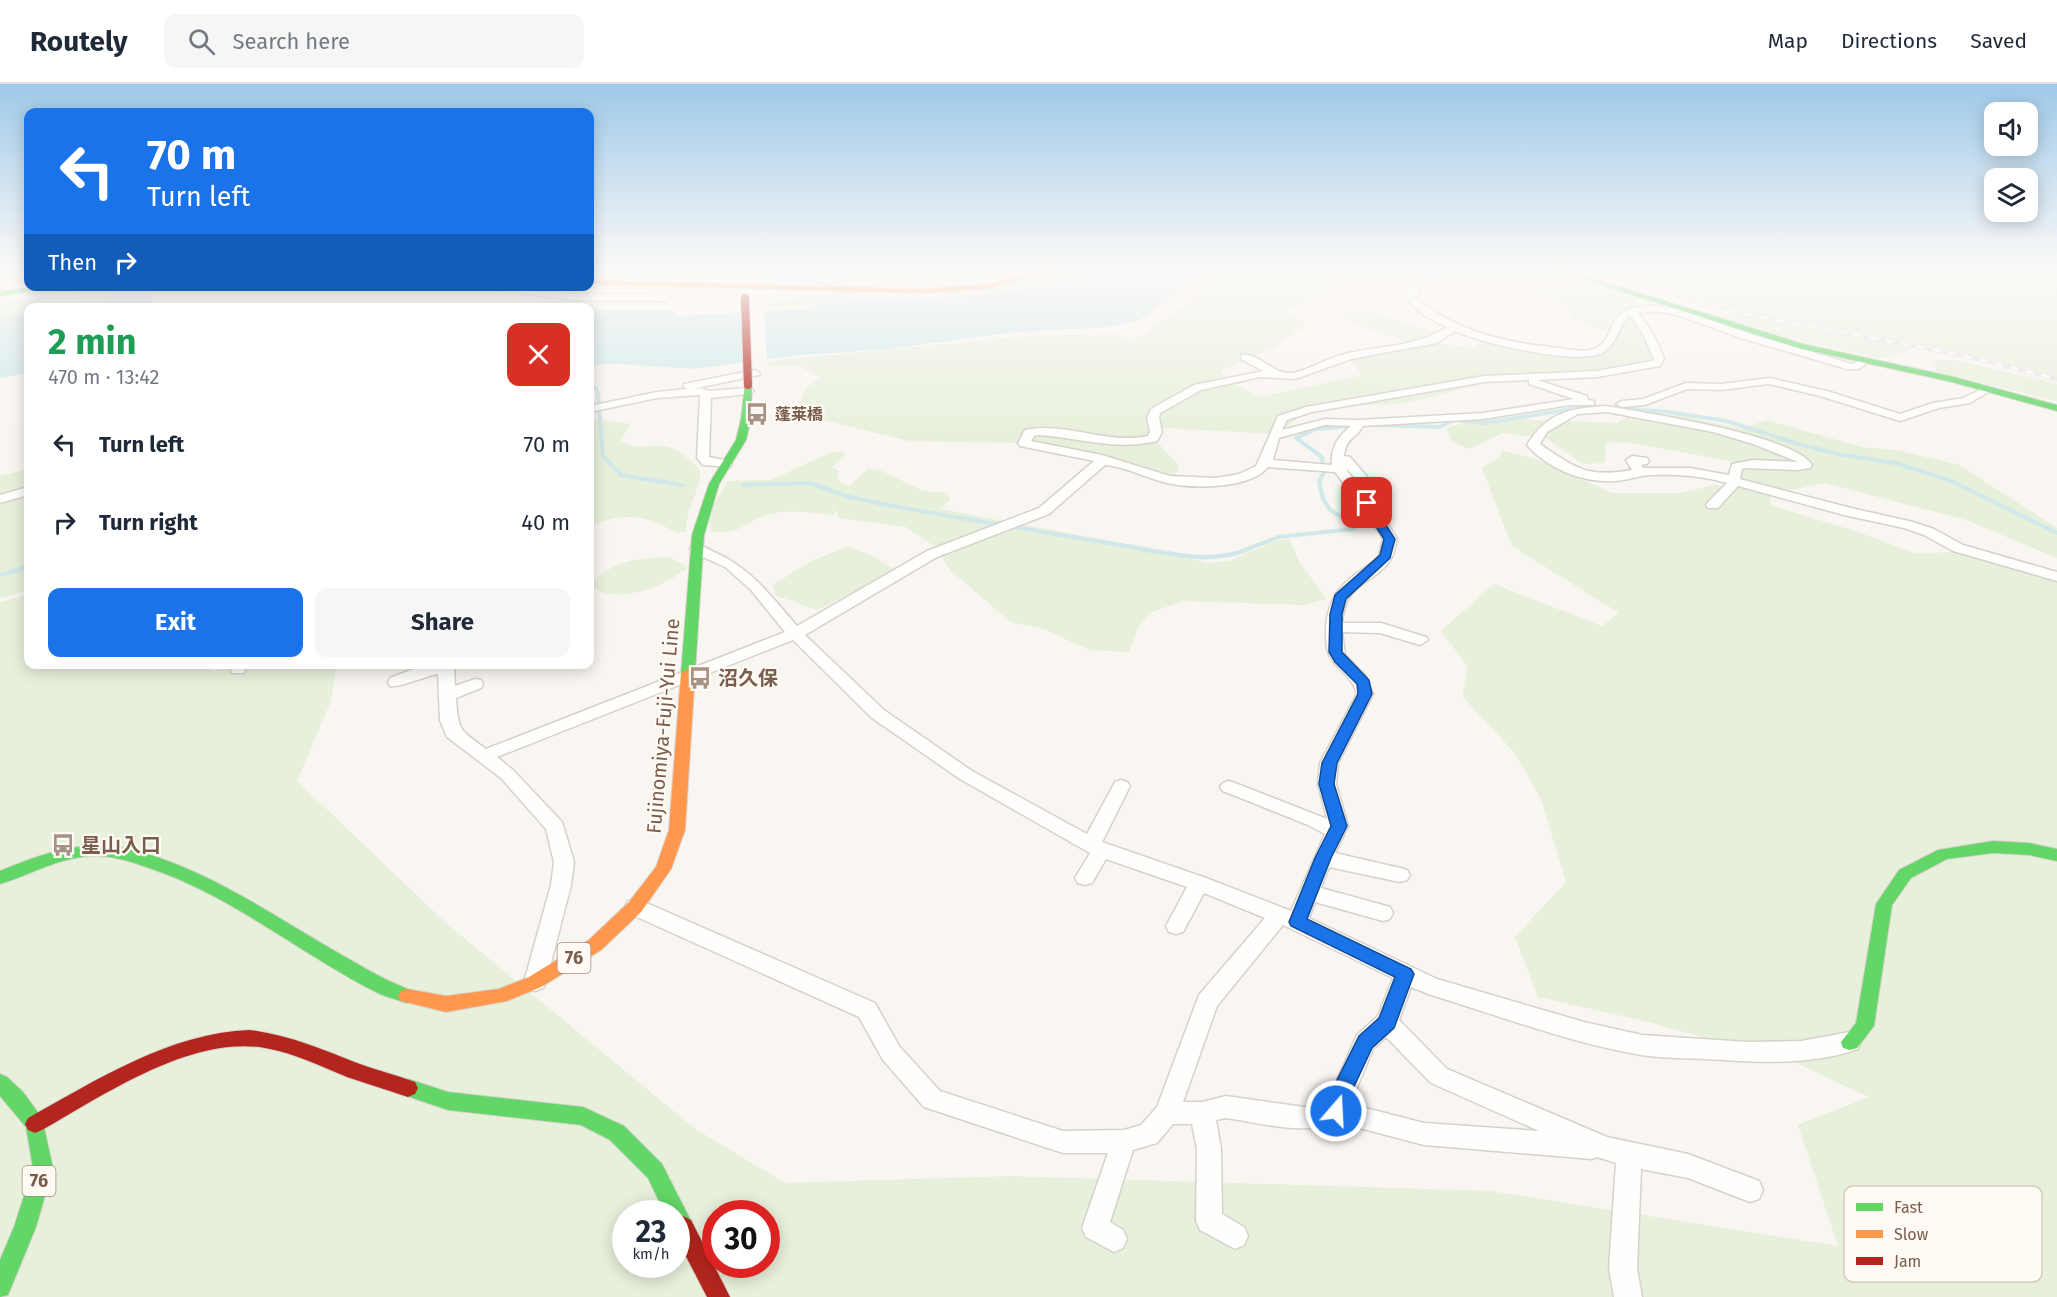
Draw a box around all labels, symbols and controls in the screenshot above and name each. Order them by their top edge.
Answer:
search box [164,14,584,68]
text: Routely [30,25,128,58]
icon: search [185,25,218,58]
text: Search here [233,28,350,55]
text: Map [1768,28,1808,54]
text: Directions [1841,28,1937,54]
text: Saved [1970,28,2027,54]
map controls [1984,102,2038,222]
button: sound [1984,102,2038,156]
text: 70 m [147,130,236,180]
icon: left [48,132,126,210]
button: layers [1984,168,2038,222]
text: Turn left [147,181,250,213]
icon: right [109,246,142,279]
text: Then [48,249,97,276]
text: 2 min [48,320,137,364]
button: close [507,323,570,386]
text: 470 m · 13:42 [48,365,159,389]
bus stop icon: 蓬莱橋 [744,401,770,427]
place label: 蓬莱橋 [775,405,823,424]
icon: left [48,428,81,461]
text: Turn left [99,431,184,458]
text: 70 m [524,431,570,458]
pin [1341,477,1392,528]
icon: arrive [1350,486,1383,519]
icon: right [48,506,81,539]
text: Turn right [99,509,198,536]
text: 40 m [521,509,570,536]
button: Exit [48,588,303,657]
button: Share [315,588,570,657]
street label: Fujinomiya-Fuji-Yui Line [642,617,684,835]
bus stop icon: 沼久保 [687,665,713,691]
place label: 沼久保 [718,666,778,690]
bus stop icon: 星山入口 [50,832,76,858]
place label: 星山入口 [81,833,161,857]
road number: 76 [558,943,590,973]
position arrow [1304,1079,1368,1143]
road number: 76 [22,1166,56,1196]
legend [1844,1186,2042,1282]
text: Fast [1894,1198,1923,1217]
speed limit sign: 30 [702,1200,780,1278]
text: 23 [636,1214,666,1250]
text: Slow [1894,1225,1929,1244]
text: km/h [632,1245,670,1263]
text: Jam [1894,1252,1921,1271]

